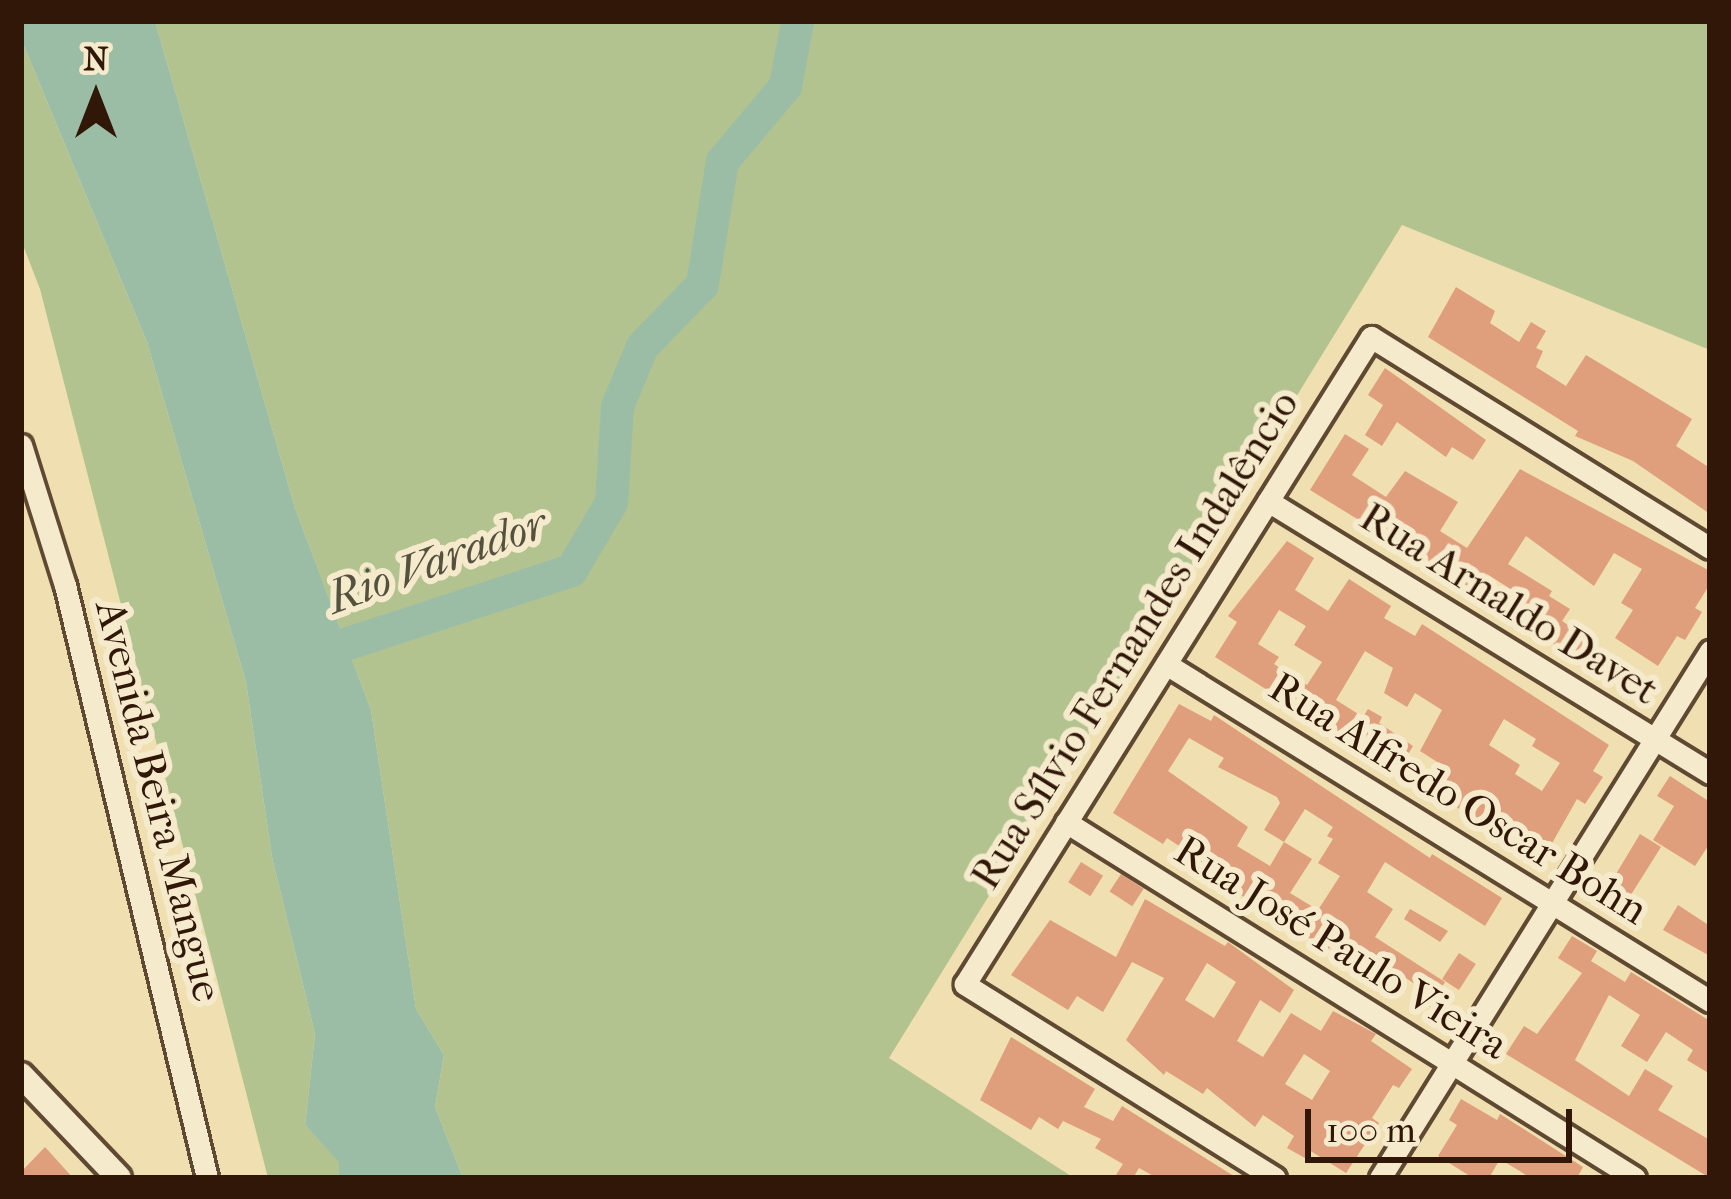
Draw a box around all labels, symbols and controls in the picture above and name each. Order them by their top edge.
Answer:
north arrow [36,36,156,156]
text: N [83,40,109,79]
street label: Rua Sílvio Fernandes Indalêncio [960,381,1310,899]
street label: Rua Arnaldo Davet [1351,492,1667,716]
water label: Rio Varador [320,496,554,626]
street label: Avenida Beira Mangue [84,595,232,1007]
street label: Rua Alfredo Oscar Bohn [1260,662,1656,936]
street label: Rua José Paulo Vieira [1165,825,1517,1071]
scale bar [1311,1085,1578,1159]
text: 100 m [1326,1109,1416,1151]

